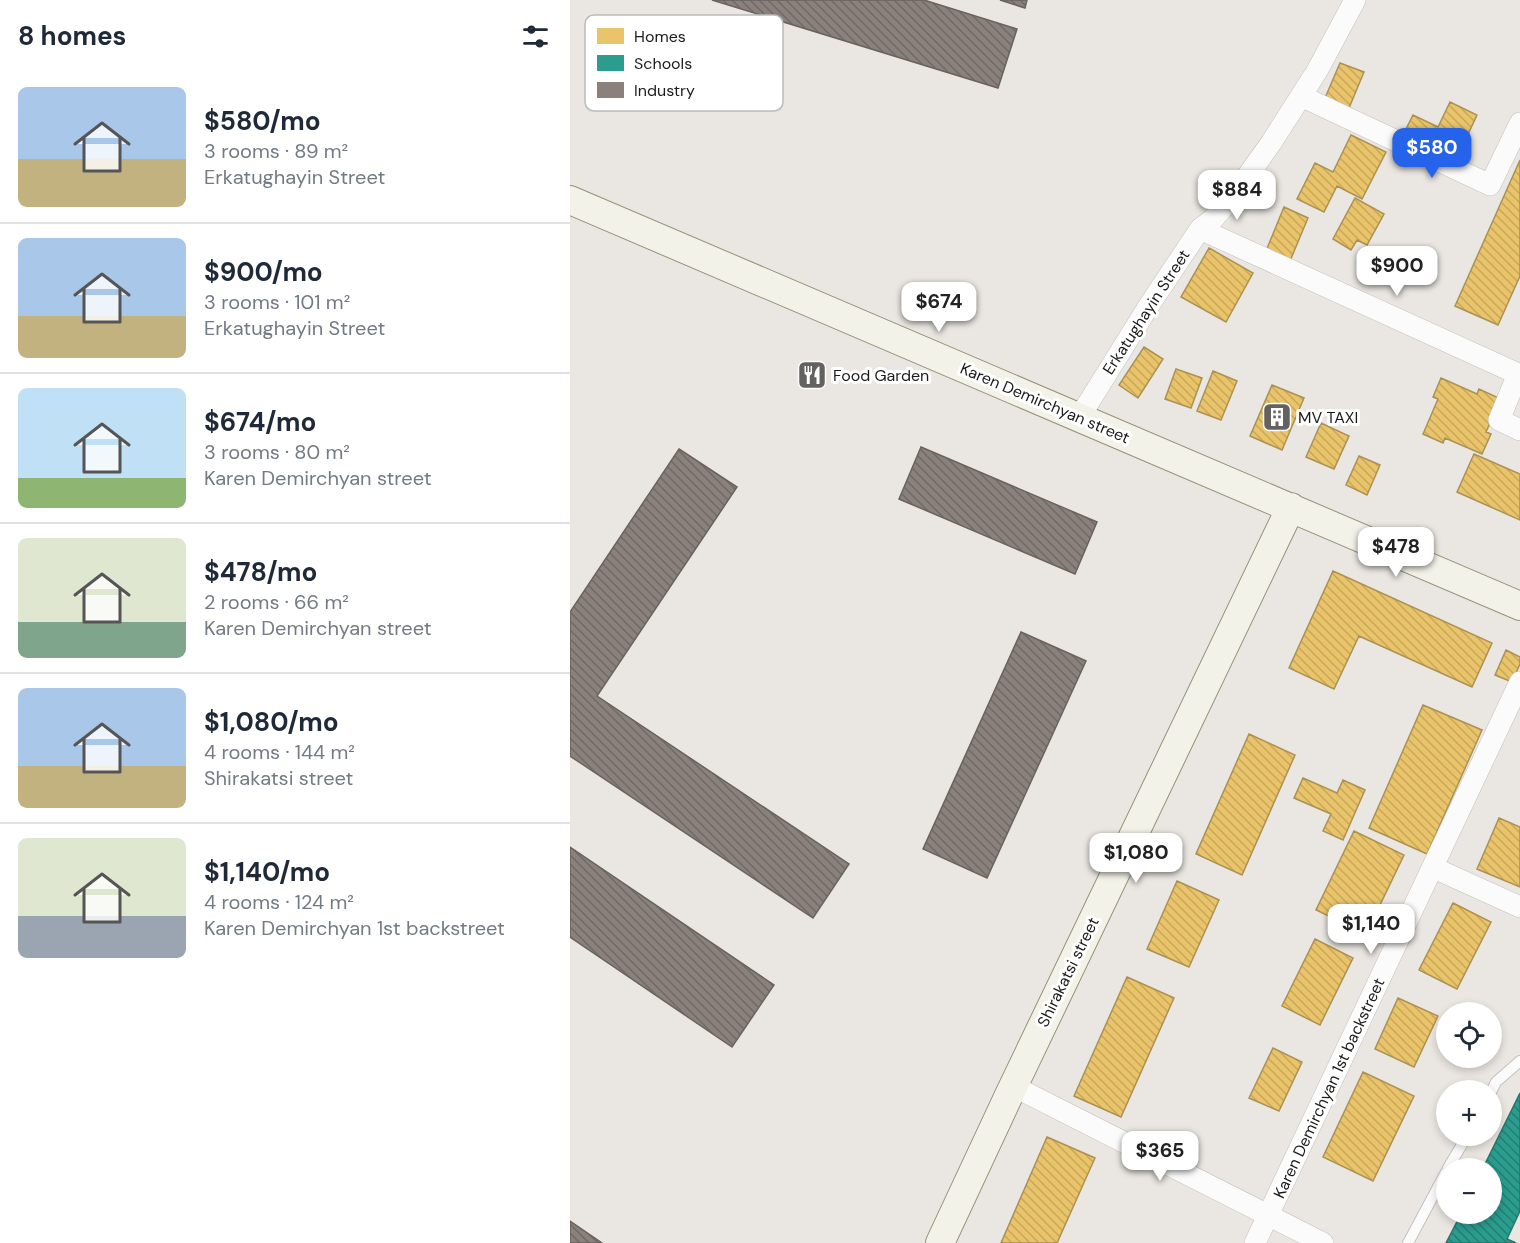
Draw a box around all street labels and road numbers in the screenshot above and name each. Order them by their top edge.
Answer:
street label: Erkatughayin Street [1098,245,1194,379]
street label: Karen Demirchyan street [957,358,1133,448]
street label: Shirakatsi street [1032,914,1104,1030]
street label: Karen Demirchyan 1st backstreet [1269,974,1389,1202]

